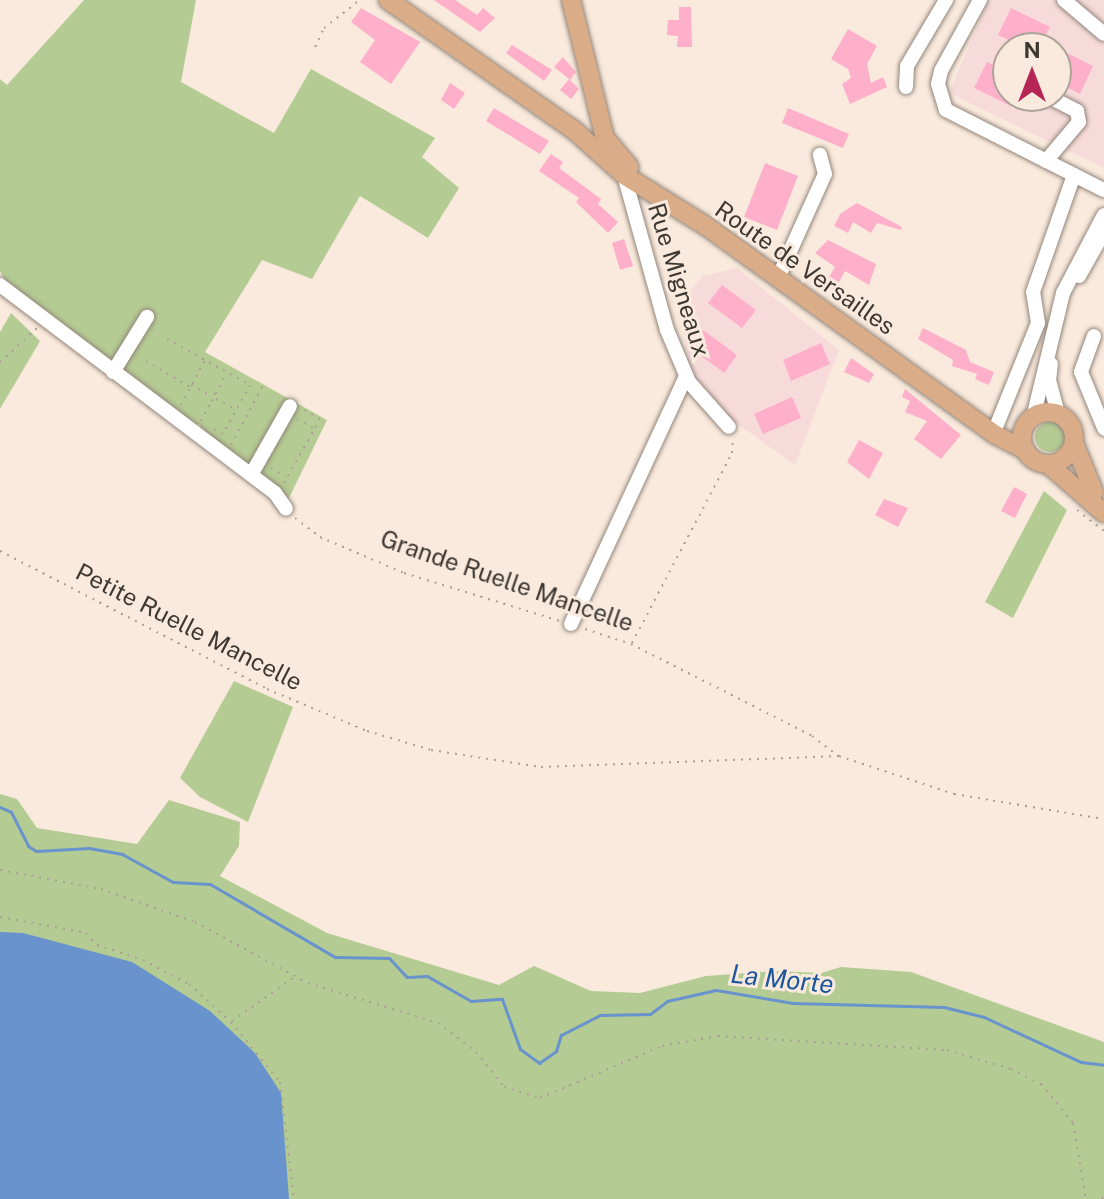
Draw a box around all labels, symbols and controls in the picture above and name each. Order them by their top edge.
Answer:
north arrow [992,32,1072,112]
text: N [1023,37,1041,63]
street label: Route de Versailles [709,195,901,341]
street label: Rue Migneaux [642,200,716,360]
street label: Grande Ruelle Mancelle [377,524,637,638]
street label: Petite Ruelle Mancelle [71,557,307,697]
water label: La Morte [729,958,835,1000]

